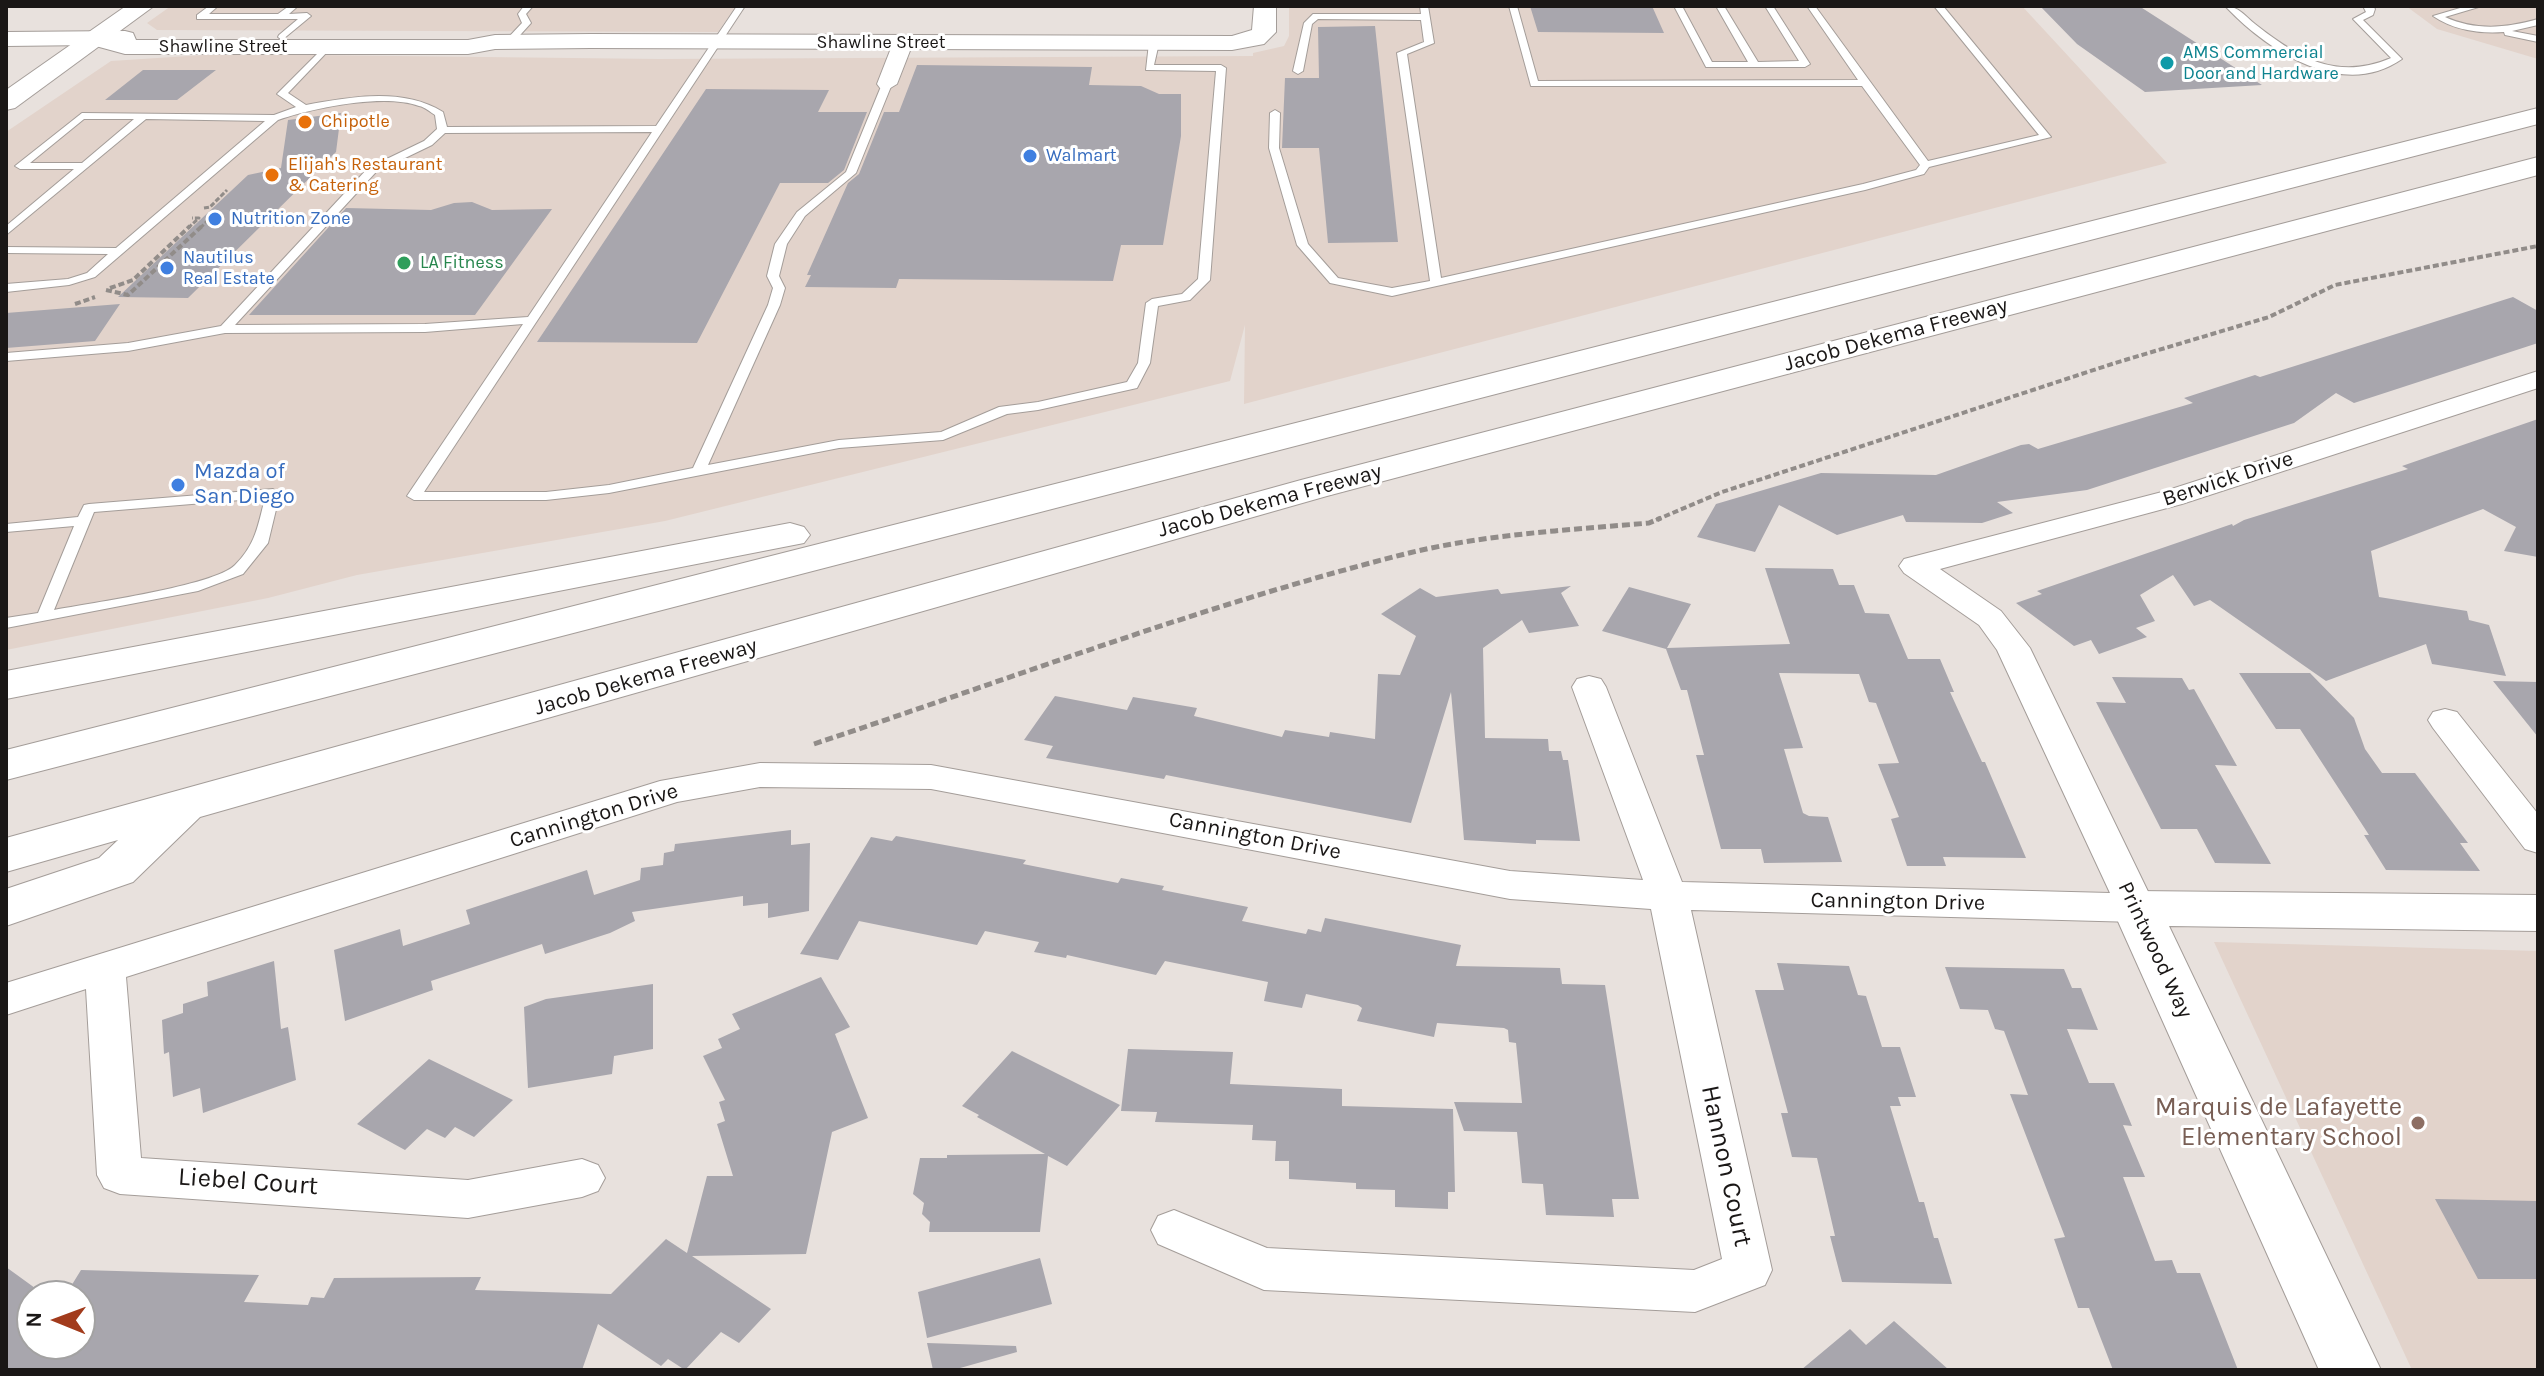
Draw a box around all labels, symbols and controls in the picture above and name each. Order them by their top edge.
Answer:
street label: Shawline Street [817,32,945,54]
street label: Shawline Street [159,36,287,58]
place label: AMS Commercial Door and Hardware [2183,42,2339,84]
marker: AMS Commercial Door and Hardware [2158,54,2176,72]
place label: Chipotle [321,111,390,133]
marker: Chipotle [296,113,314,131]
place label: Walmart [1046,145,1116,167]
marker: Walmart [1021,147,1039,165]
place label: Elijah's Restaurant & Catering [288,154,442,196]
marker: Elijah's Restaurant & Catering [263,166,281,184]
place label: Nutrition Zone [231,208,351,230]
marker: Nutrition Zone [206,210,224,228]
place label: Nautilus Real Estate [183,247,275,290]
place label: LA Fitness [420,252,504,274]
marker: LA Fitness [395,254,413,272]
marker: Nautilus Real Estate [158,259,176,277]
street label: Jacob Dekema Freeway [1781,292,2011,378]
street label: Berwick Drive [2159,445,2297,513]
street label: Jacob Dekema Freeway [1155,458,1385,544]
place label: Mazda of San Diego [194,459,295,510]
marker: Mazda of San Diego [169,476,187,494]
street label: Jacob Dekema Freeway [532,633,760,721]
street label: Cannington Drive [507,778,681,854]
street label: Cannington Drive [1167,806,1343,866]
street label: Printwood Way [2112,877,2198,1023]
street label: Cannington Drive [1810,887,1986,917]
street label: Hannon Court [1694,1082,1758,1250]
place label: Marquis de Lafayette Elementary School [2155,1092,2402,1154]
marker: Marquis de Lafayette Elementary School [2409,1114,2427,1132]
street label: Liebel Court [177,1162,319,1202]
north arrow [16,1280,96,1360]
text: N [21,1311,47,1328]

